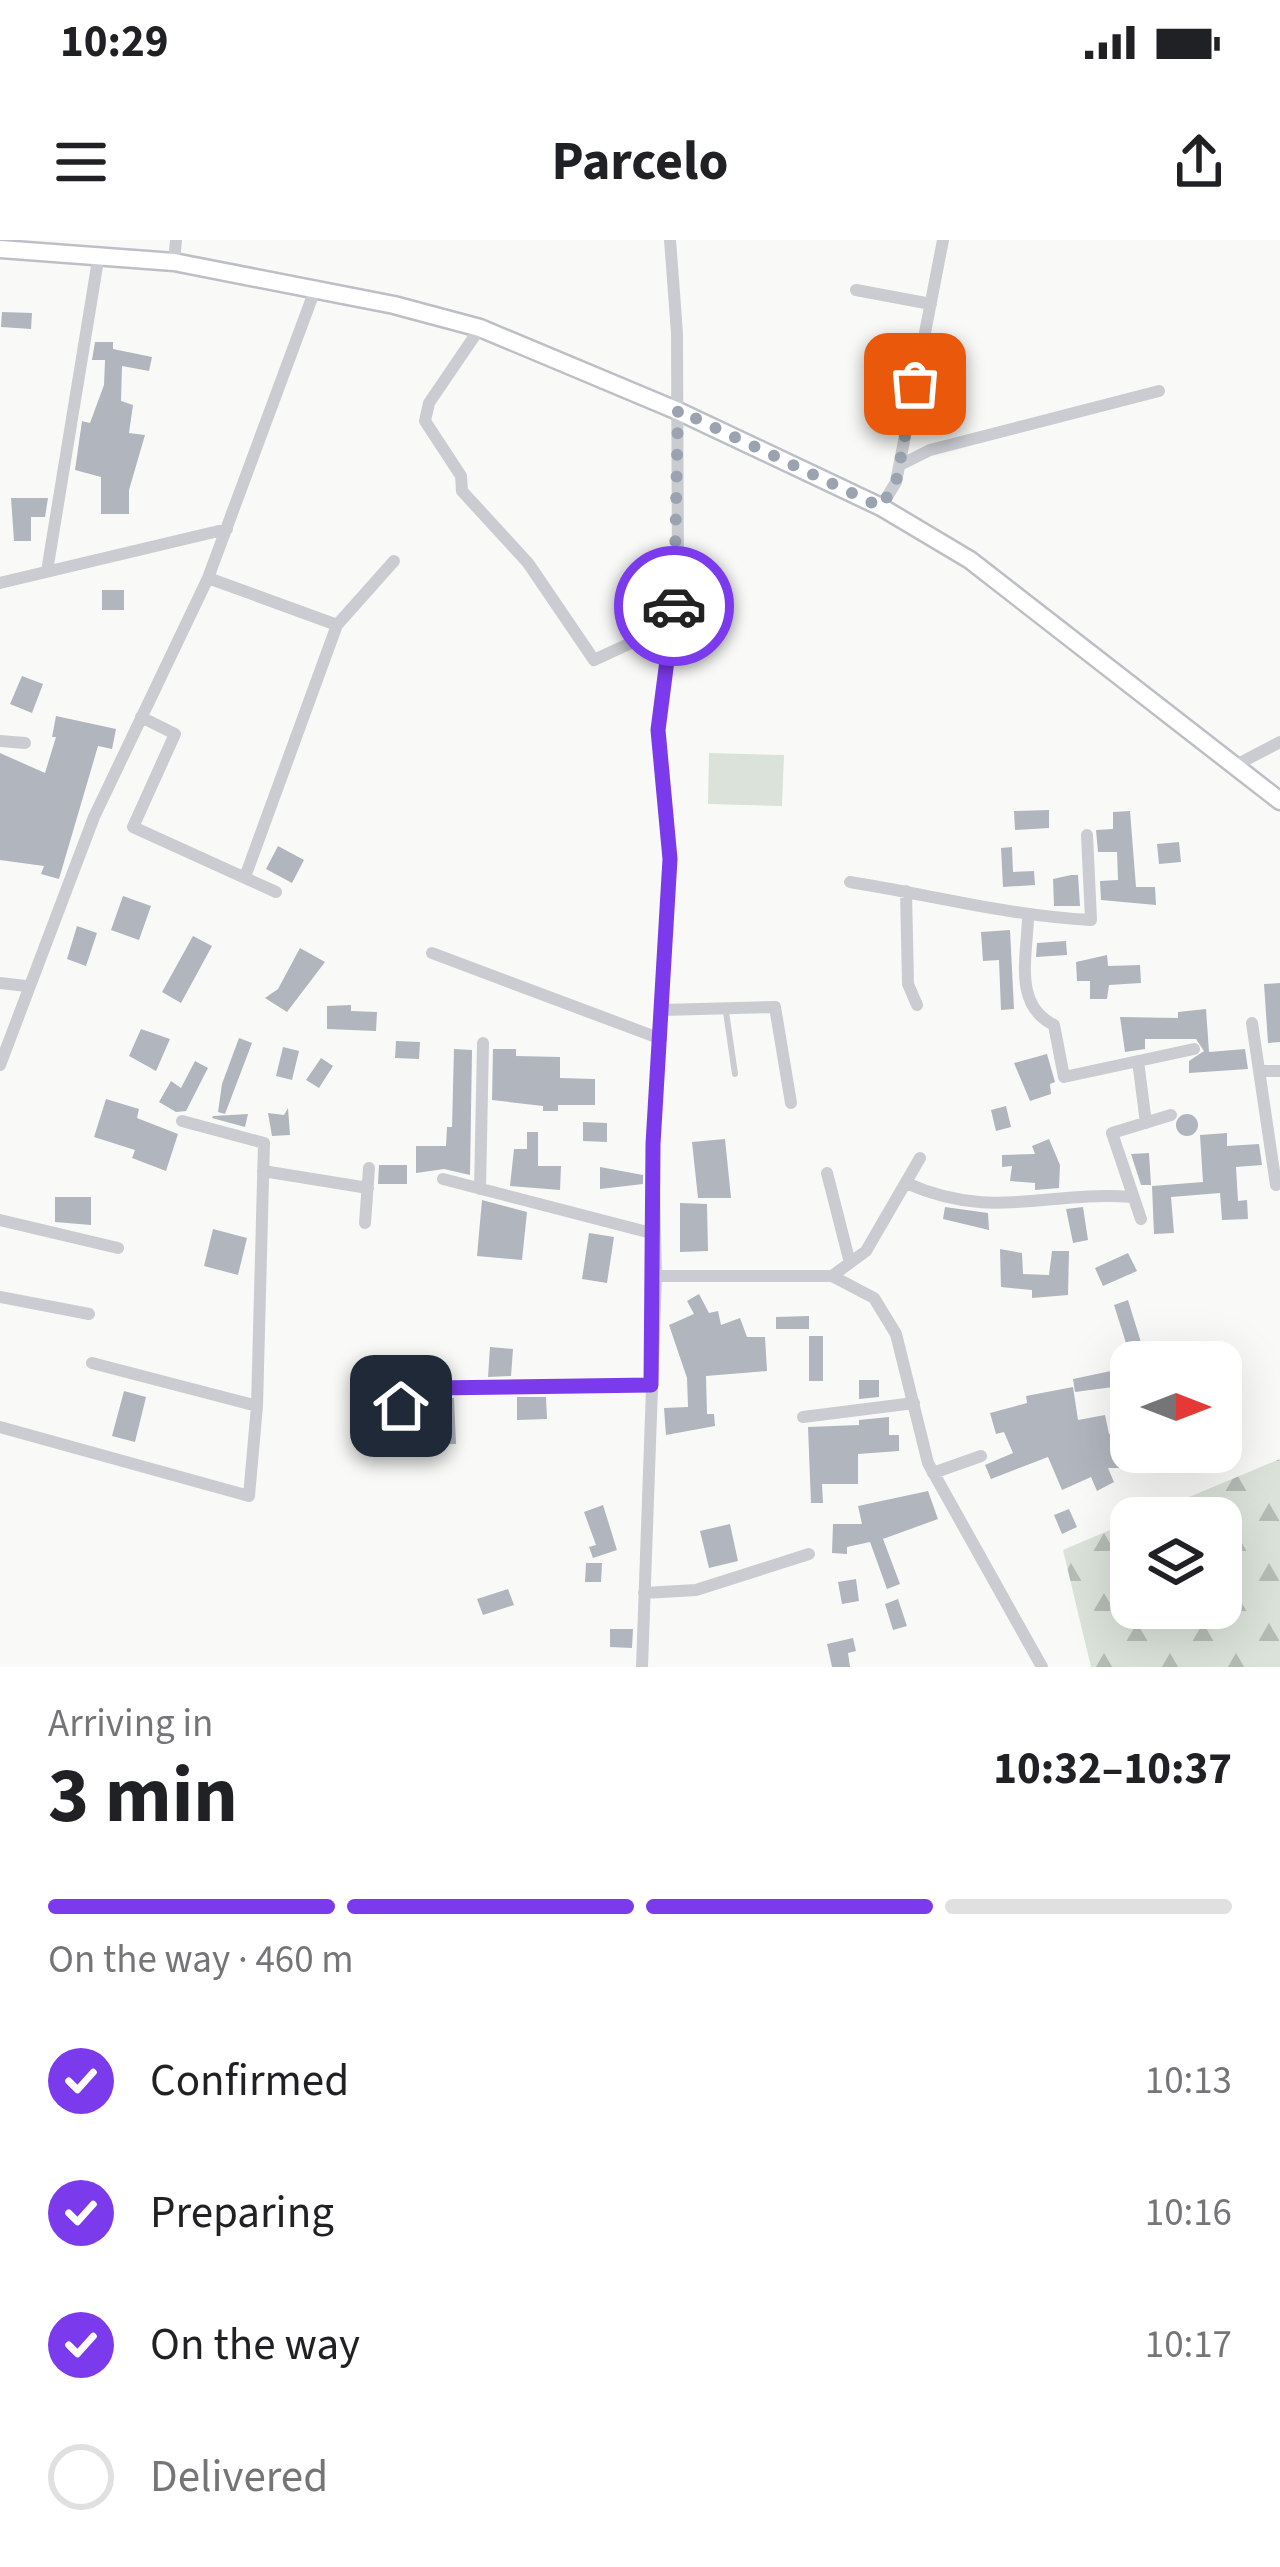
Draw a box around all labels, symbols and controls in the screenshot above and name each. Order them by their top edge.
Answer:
text: 10:29 [60,10,169,74]
text: Parcelo [552,124,728,201]
icon: menu [48,129,114,195]
icon: share [1166,129,1232,195]
pin [864,333,966,435]
icon: bag [882,351,948,417]
courier [614,546,734,666]
icon: car [641,573,707,639]
north arrow [1110,1341,1242,1473]
map controls [1110,1341,1242,1629]
pin [350,1355,452,1457]
icon: home [368,1373,434,1439]
button: layers [1110,1497,1242,1629]
text: Arriving in [48,1696,213,1752]
text: 10:32–10:37 [993,1737,1232,1801]
text: 3 min [48,1741,238,1852]
text: On the way · 460 m [48,1932,354,1988]
icon: check [48,2048,114,2114]
text: Confirmed [150,2049,349,2113]
text: 10:13 [1145,2053,1232,2109]
icon: check [48,2180,114,2246]
text: Preparing [150,2181,334,2245]
text: 10:16 [1145,2185,1232,2241]
icon: check [48,2312,114,2378]
text: On the way [150,2313,360,2377]
text: 10:17 [1145,2317,1232,2373]
text: Delivered [150,2445,328,2509]

